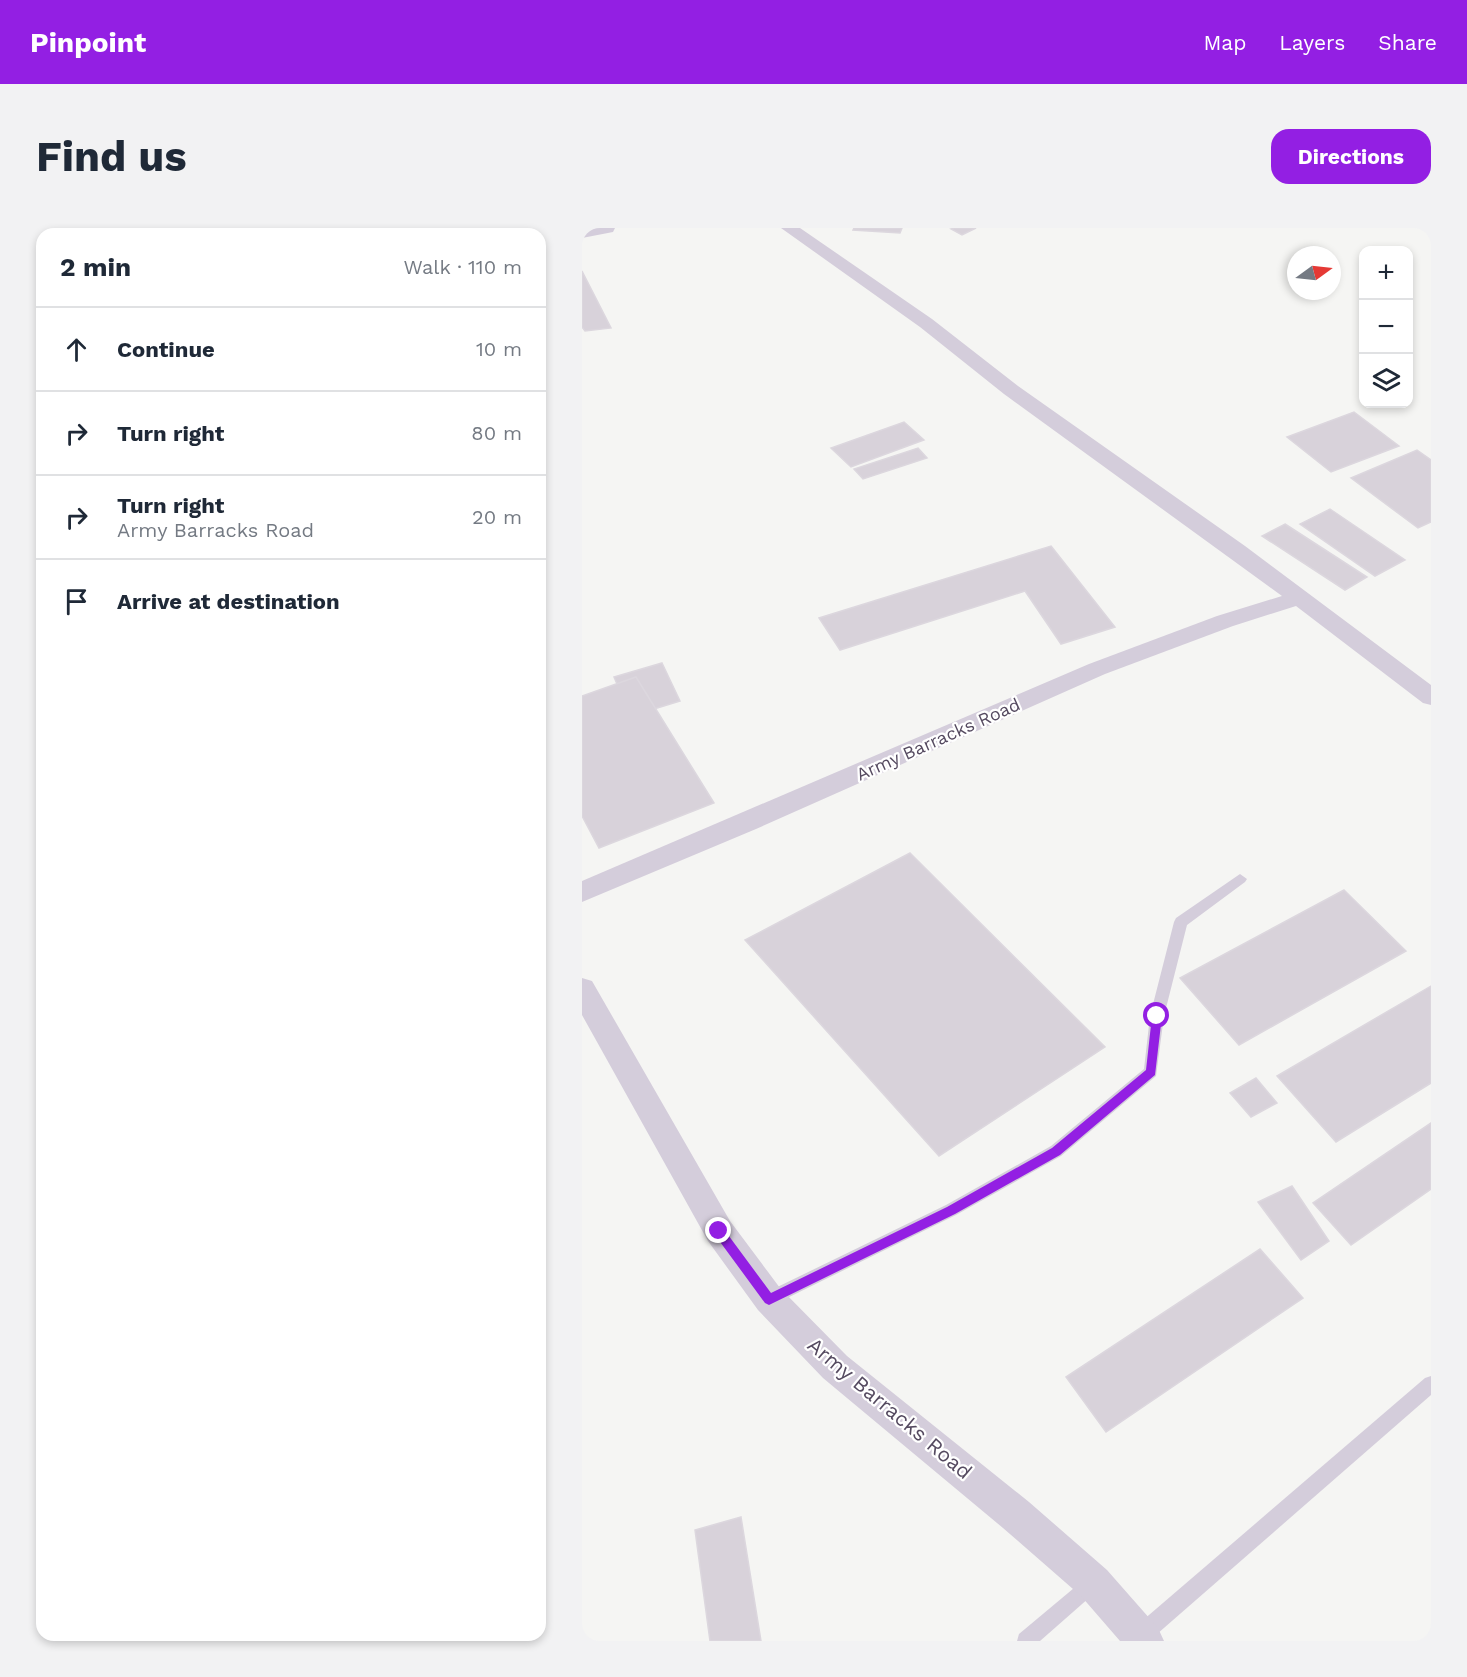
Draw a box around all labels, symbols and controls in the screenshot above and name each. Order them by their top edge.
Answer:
text: Pinpoint [30,26,146,59]
text: Map [1203,30,1246,55]
text: Layers [1279,30,1345,55]
text: Share [1378,30,1437,55]
button: Directions [1271,129,1431,184]
text: Find us [36,132,187,181]
north arrow [1287,246,1341,300]
map controls [1359,246,1413,408]
button: + [1359,246,1413,300]
text: 2 min [60,252,131,282]
text: Walk · 110 m [404,255,522,279]
button: − [1359,300,1413,354]
icon: ahead [60,333,93,366]
text: Continue [117,337,215,362]
text: 10 m [476,337,522,361]
button: layers [1359,354,1413,408]
icon: right [60,417,93,450]
text: Turn right [117,421,224,446]
text: 80 m [471,421,522,445]
text: Turn right [117,493,224,518]
icon: right [60,501,93,534]
text: 20 m [472,505,522,529]
text: Army Barracks Road [117,518,314,542]
icon: arrive [60,585,93,618]
text: Arrive at destination [117,589,340,614]
street label: Army Barracks Road [853,693,1023,785]
route start [1143,1002,1169,1028]
route end [705,1217,731,1243]
street label: Army Barracks Road [803,1332,977,1484]

